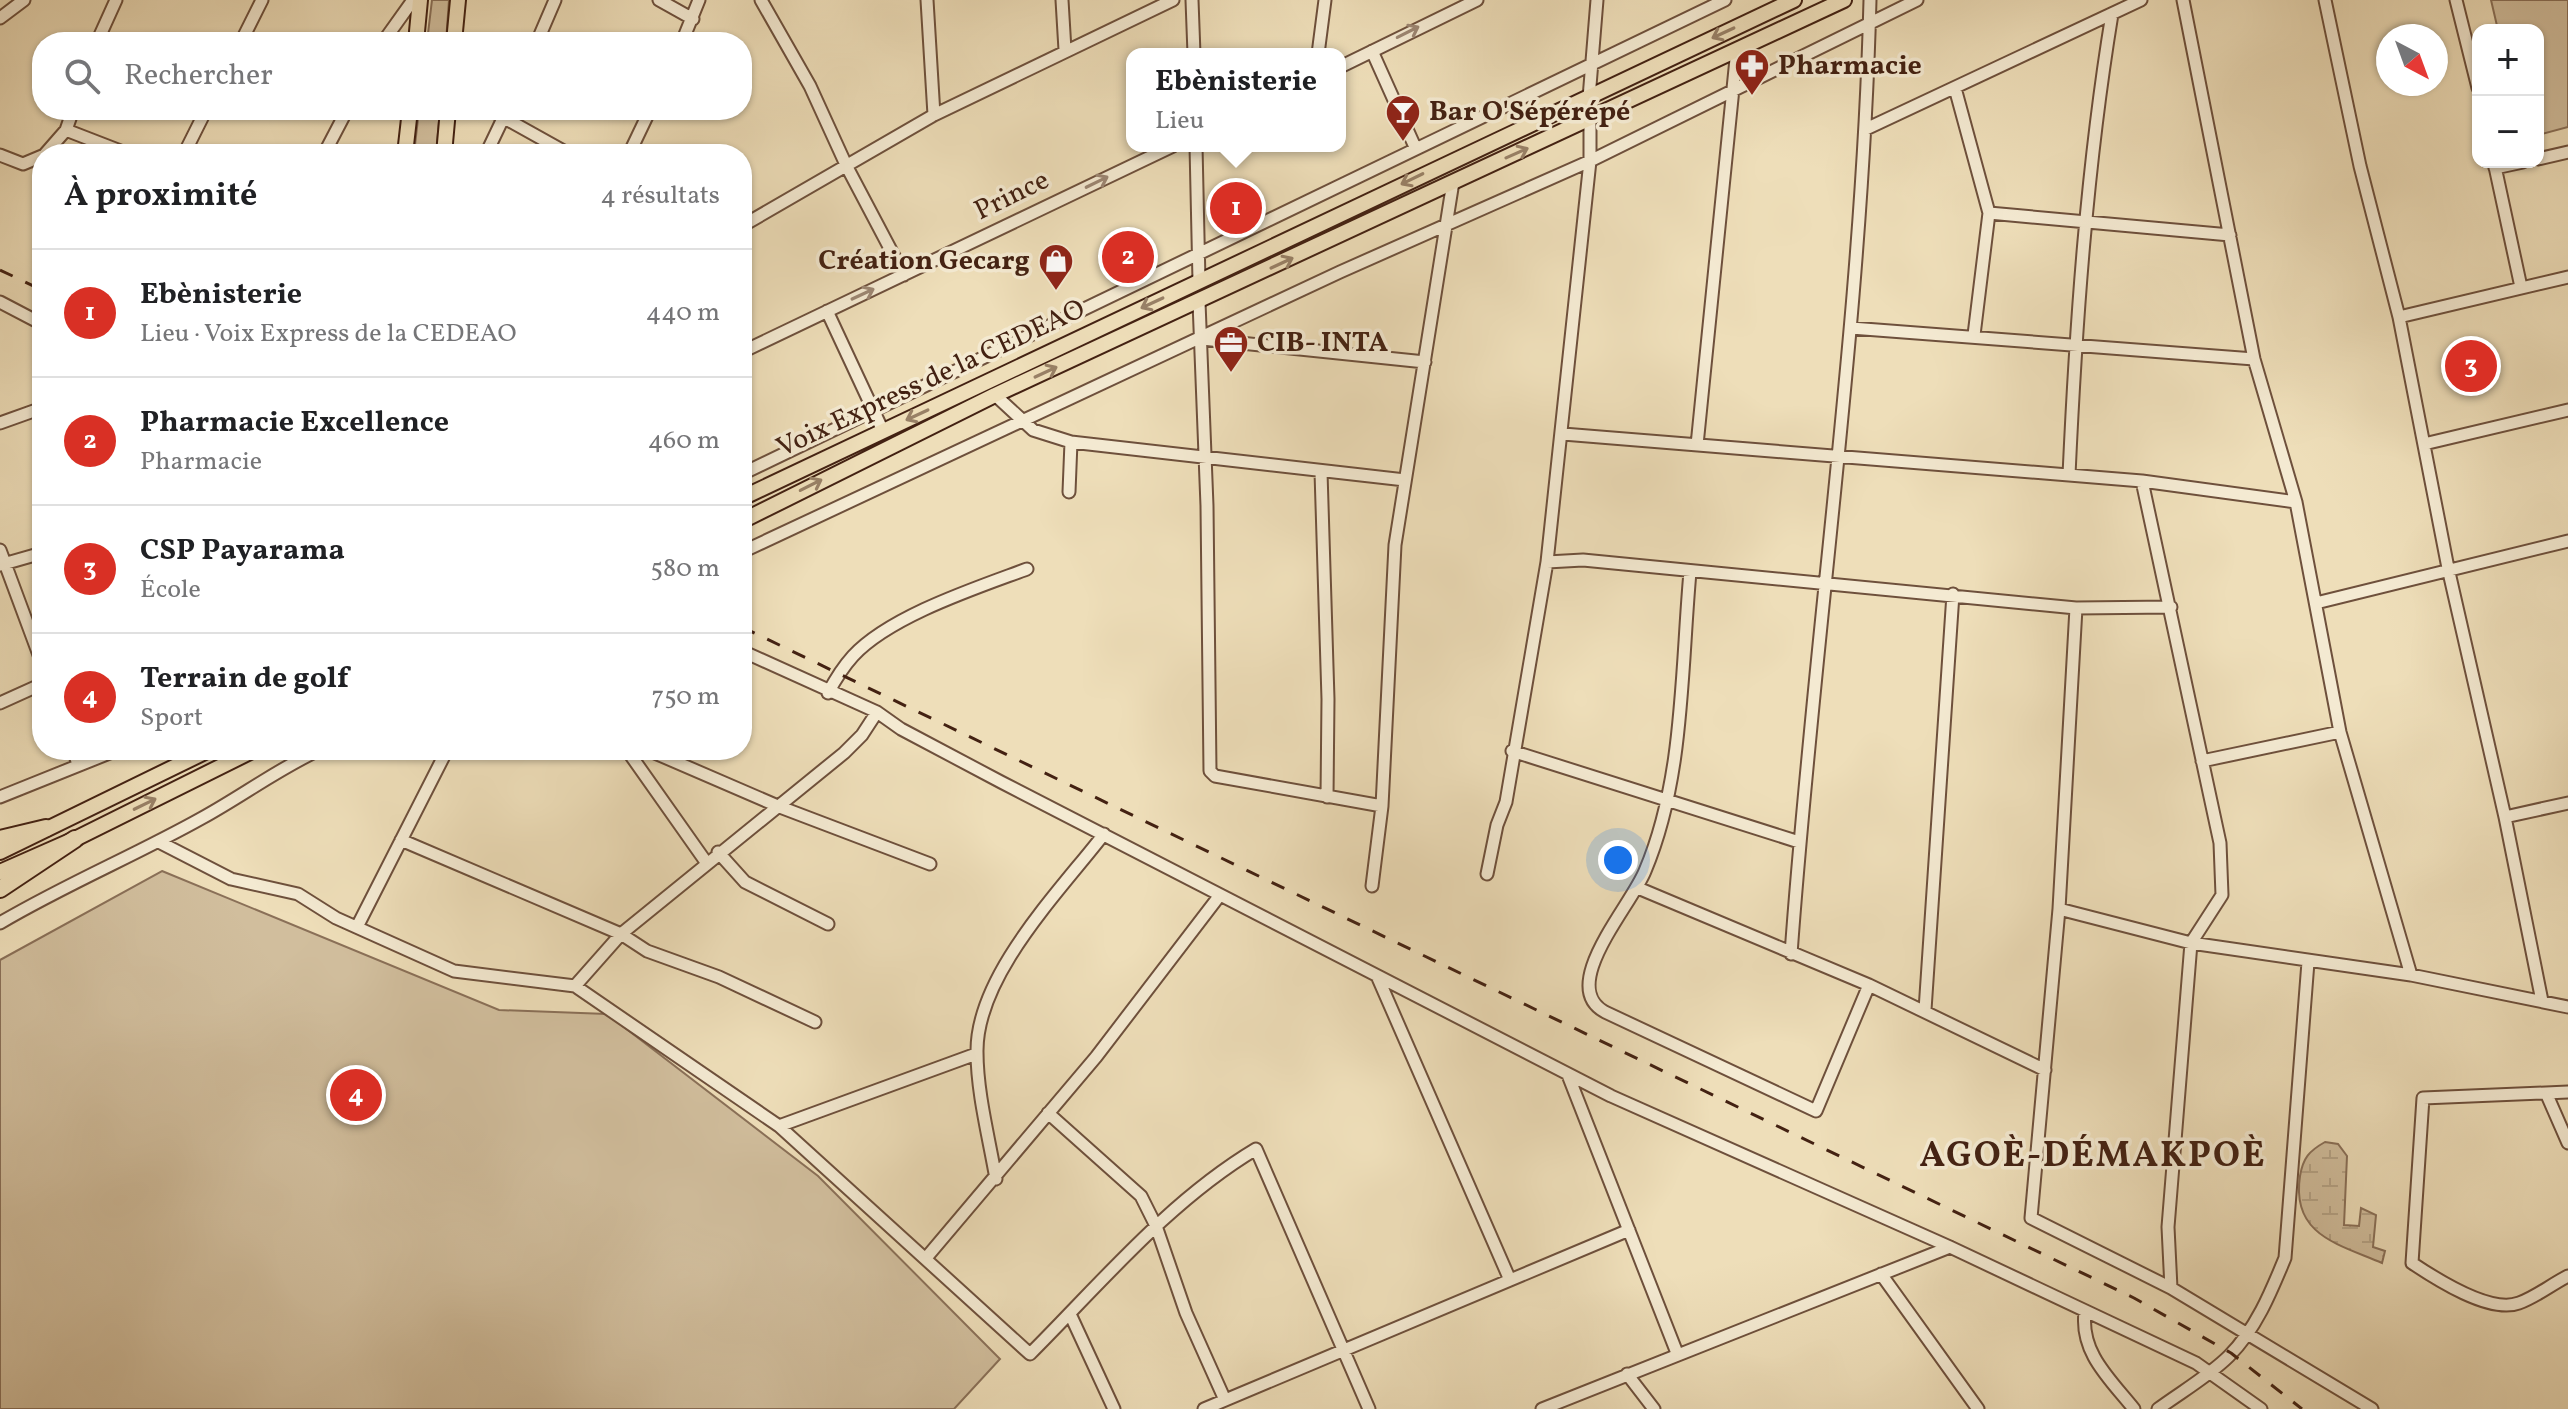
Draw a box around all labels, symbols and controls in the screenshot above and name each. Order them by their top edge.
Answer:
one-way arrow [1396,24,1420,40]
north arrow [2376,24,2448,96]
map controls [2472,24,2544,168]
button: + [2472,24,2544,96]
one-way arrow [1712,26,1736,41]
search box [32,32,752,120]
pharmacy icon: Pharmacie [1733,47,1771,97]
place label: Pharmacie [1778,47,1922,86]
popup [1126,48,1346,152]
icon: search [60,54,104,98]
text: Rechercher [124,55,273,97]
text: Ebènisterie [1155,61,1317,103]
bar icon: Bar O'Sépérépé [1384,93,1422,143]
place label: Bar O'Sépérépé [1429,93,1630,132]
button: − [2472,96,2544,168]
text: Lieu [1155,103,1204,139]
one-way arrow [1505,145,1529,160]
street label: Prince [968,161,1056,231]
one-way arrow [1400,172,1424,187]
text: À proximité [64,173,257,220]
one-way arrow [1085,174,1109,189]
text: 4 résultats [601,178,720,214]
pin: 1 [1210,178,1262,238]
pin: 2 [1102,227,1154,287]
place label: Création Gecarg [818,242,1030,281]
shop icon: Création Gecarg [1037,242,1075,292]
one-way arrow [1269,255,1293,270]
text: Ebènisterie [140,274,302,316]
one-way arrow [851,286,875,301]
street label: Voix Express de la CEDEAO [770,290,1092,468]
text: 1 [85,295,95,331]
text: 440 m [646,295,720,331]
one-way arrow [1141,296,1165,311]
text: Lieu · Voix Express de la CEDEAO [140,316,516,352]
office icon: CIB- INTA [1212,324,1250,374]
place label: CIB- INTA [1257,324,1388,363]
pin: 3 [2445,336,2497,396]
one-way arrow [1033,364,1057,379]
text: Pharmacie Excellence [140,402,449,444]
one-way arrow [906,408,930,423]
text: 2 [83,423,97,459]
text: 460 m [648,423,720,459]
text: Pharmacie [140,444,262,480]
one-way arrow [799,477,823,493]
text: CSP Payarama [140,530,345,572]
text: 3 [83,551,97,587]
text: 580 m [650,551,720,587]
text: École [140,572,201,608]
text: Terrain de golf [140,658,349,700]
text: 4 [82,679,98,715]
text: 750 m [652,679,720,715]
text: Sport [140,700,203,736]
one-way arrow [132,796,156,812]
your location [1598,840,1638,880]
pin: 4 [330,1065,382,1125]
district label: AGOÈ-DÉMAKPOÈ [1920,1132,2266,1182]

